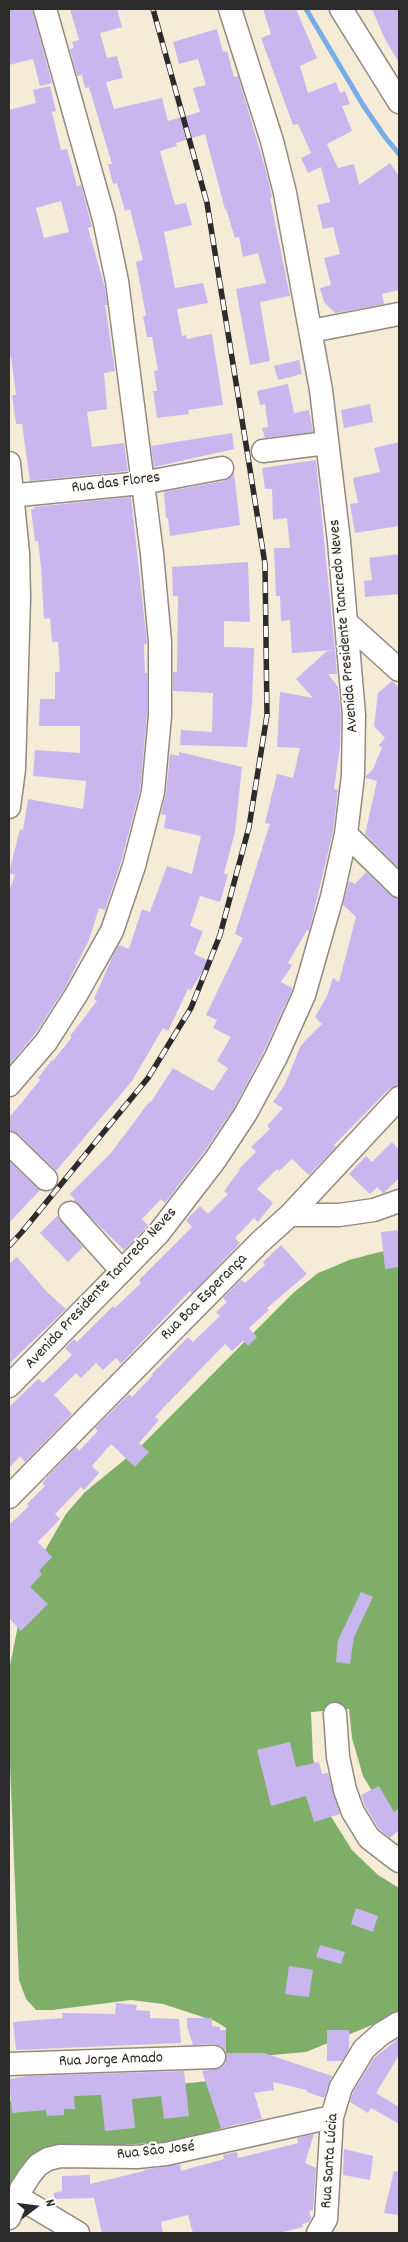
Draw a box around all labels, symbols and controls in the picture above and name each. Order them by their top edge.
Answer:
street label: Rua das Flores [71,469,161,499]
street label: Avenida Presidente Tancredo Neves [326,518,364,734]
street label: Avenida Presidente Tancredo Neves [22,1204,182,1374]
street label: Rua Boa Esperança [158,1251,252,1345]
street label: Rua Jorge Amado [59,2050,163,2072]
street label: Rua Santa Lúcia [318,2113,344,2209]
street label: Rua São José [116,2138,196,2166]
north arrow [10,2182,60,2232]
text: N [39,2197,60,2209]

